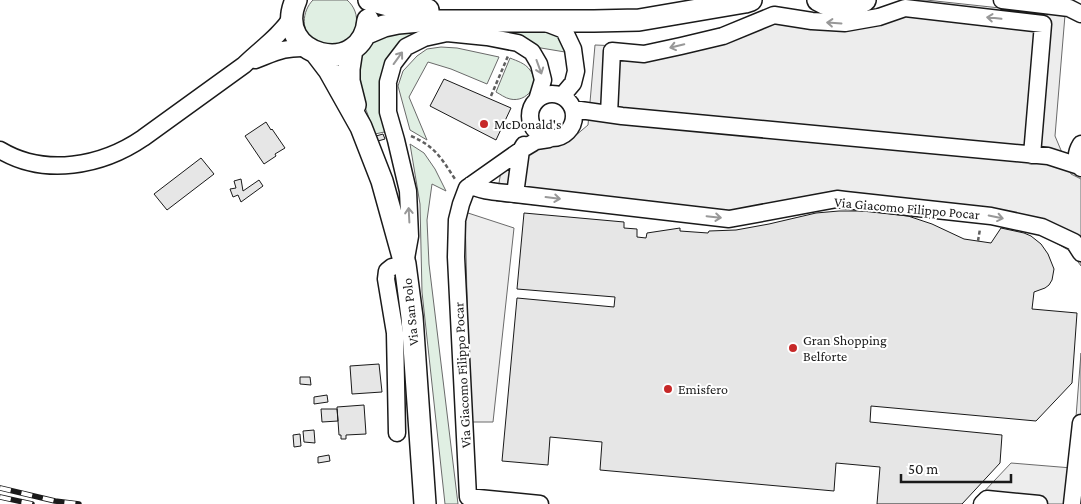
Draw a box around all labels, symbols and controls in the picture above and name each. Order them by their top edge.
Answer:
one-way arrow [986,13,1002,23]
one-way arrow [827,18,843,27]
one-way arrow [670,42,686,51]
one-way arrow [393,51,403,65]
one-way arrow [535,59,544,75]
place label: McDonald's [494,116,561,132]
marker: McDonald's [478,118,490,130]
one-way arrow [544,193,560,203]
street label: Via Giacomo Filippo Pocar [834,194,980,222]
one-way arrow [404,207,413,223]
one-way arrow [706,212,722,222]
one-way arrow [988,213,1004,222]
street label: Via San Polo [398,277,422,347]
street label: Via Giacomo Filippo Pocar [450,302,474,448]
place label: Gran Shopping Belforte [803,332,887,364]
marker: Gran Shopping Belforte [787,342,799,354]
place label: Emisfero [678,381,728,397]
marker: Emisfero [662,383,674,395]
scale bar [901,452,1011,484]
text: 50 m [908,461,938,477]

